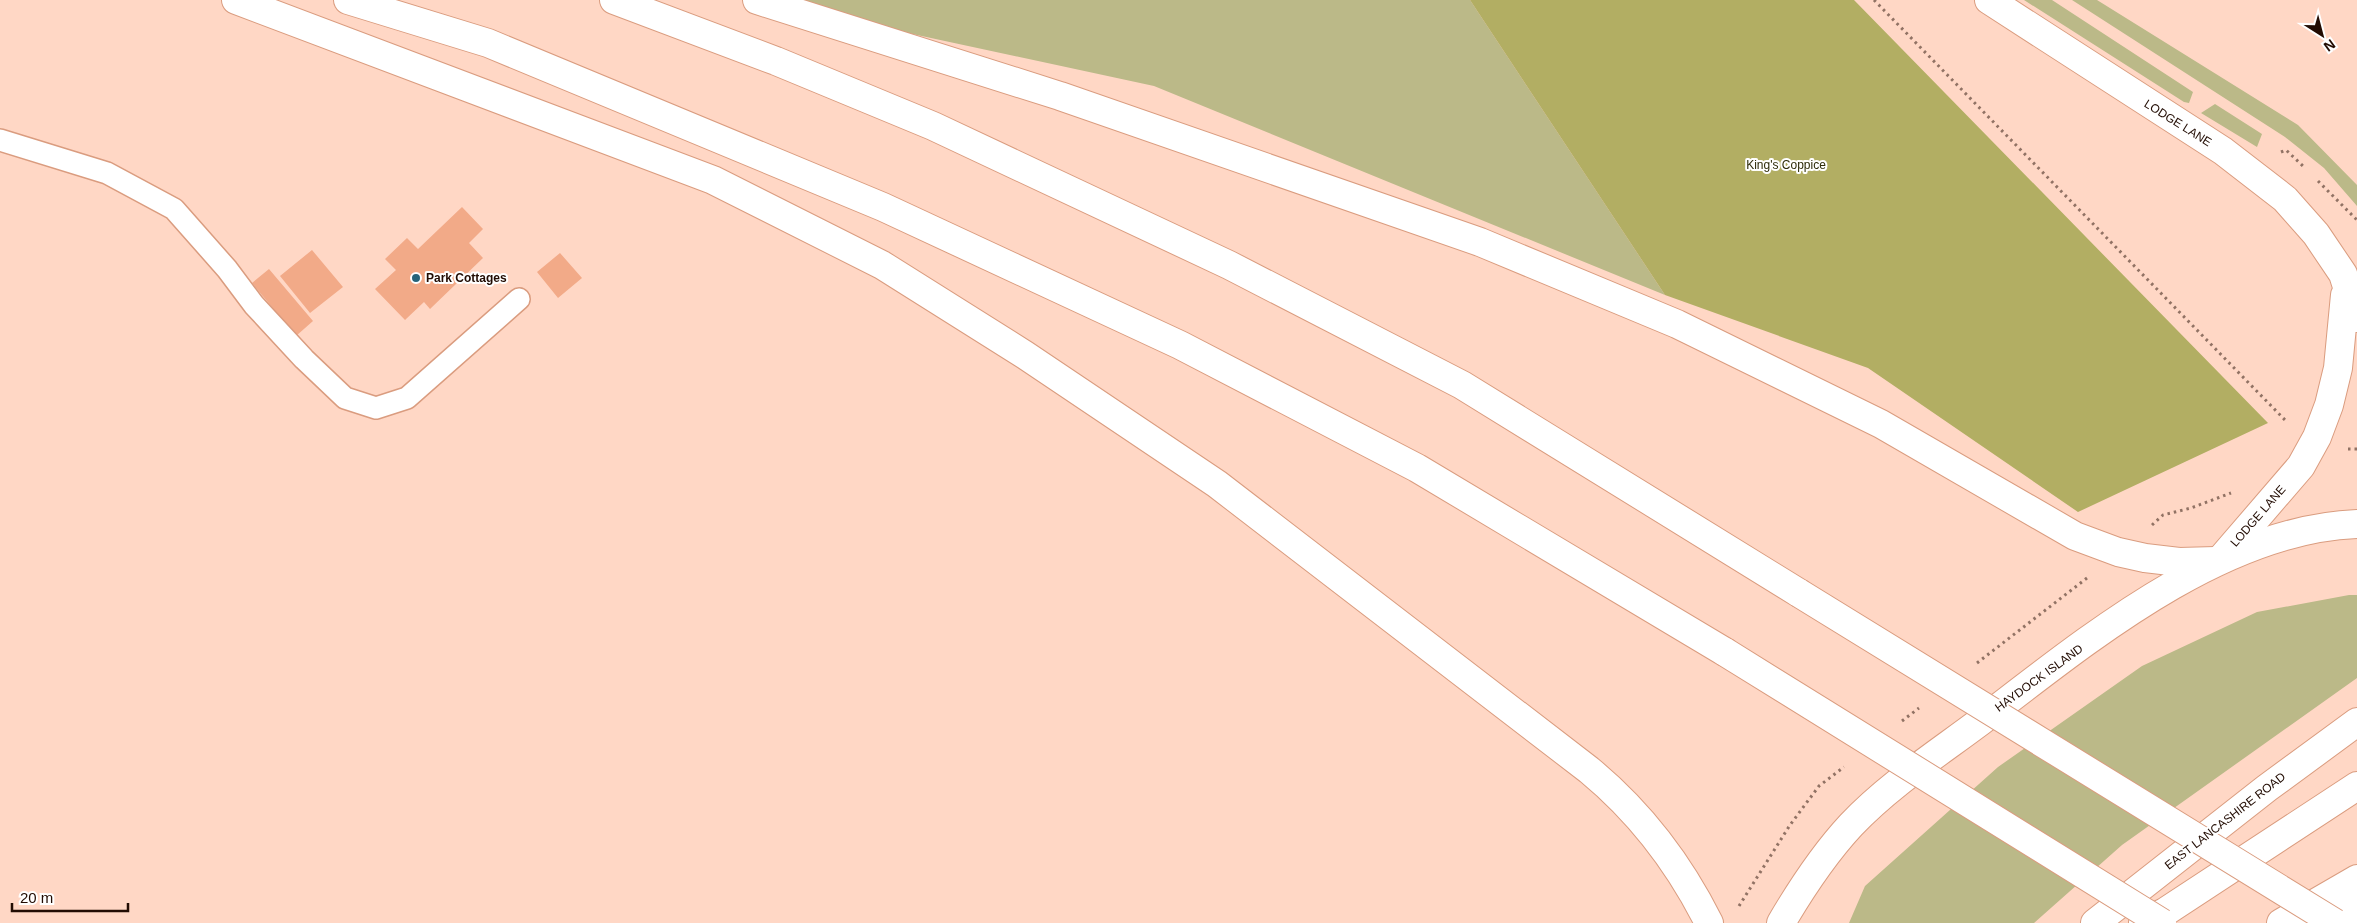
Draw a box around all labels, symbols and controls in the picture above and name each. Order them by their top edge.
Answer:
north arrow [2297,10,2347,60]
text: N [2321,36,2338,55]
street label: LODGE LANE [2142,97,2214,149]
park label: King's Coppice [1746,158,1826,172]
place label: Park Cottages [426,271,507,285]
marker: Park Cottages [410,272,422,284]
street label: LODGE LANE [2228,482,2288,550]
street label: HAYDOCK ISLAND [1992,641,2086,715]
street label: EAST LANCASHIRE ROAD [2162,769,2288,872]
scale bar [12,880,129,912]
text: 20 m [20,889,53,906]

